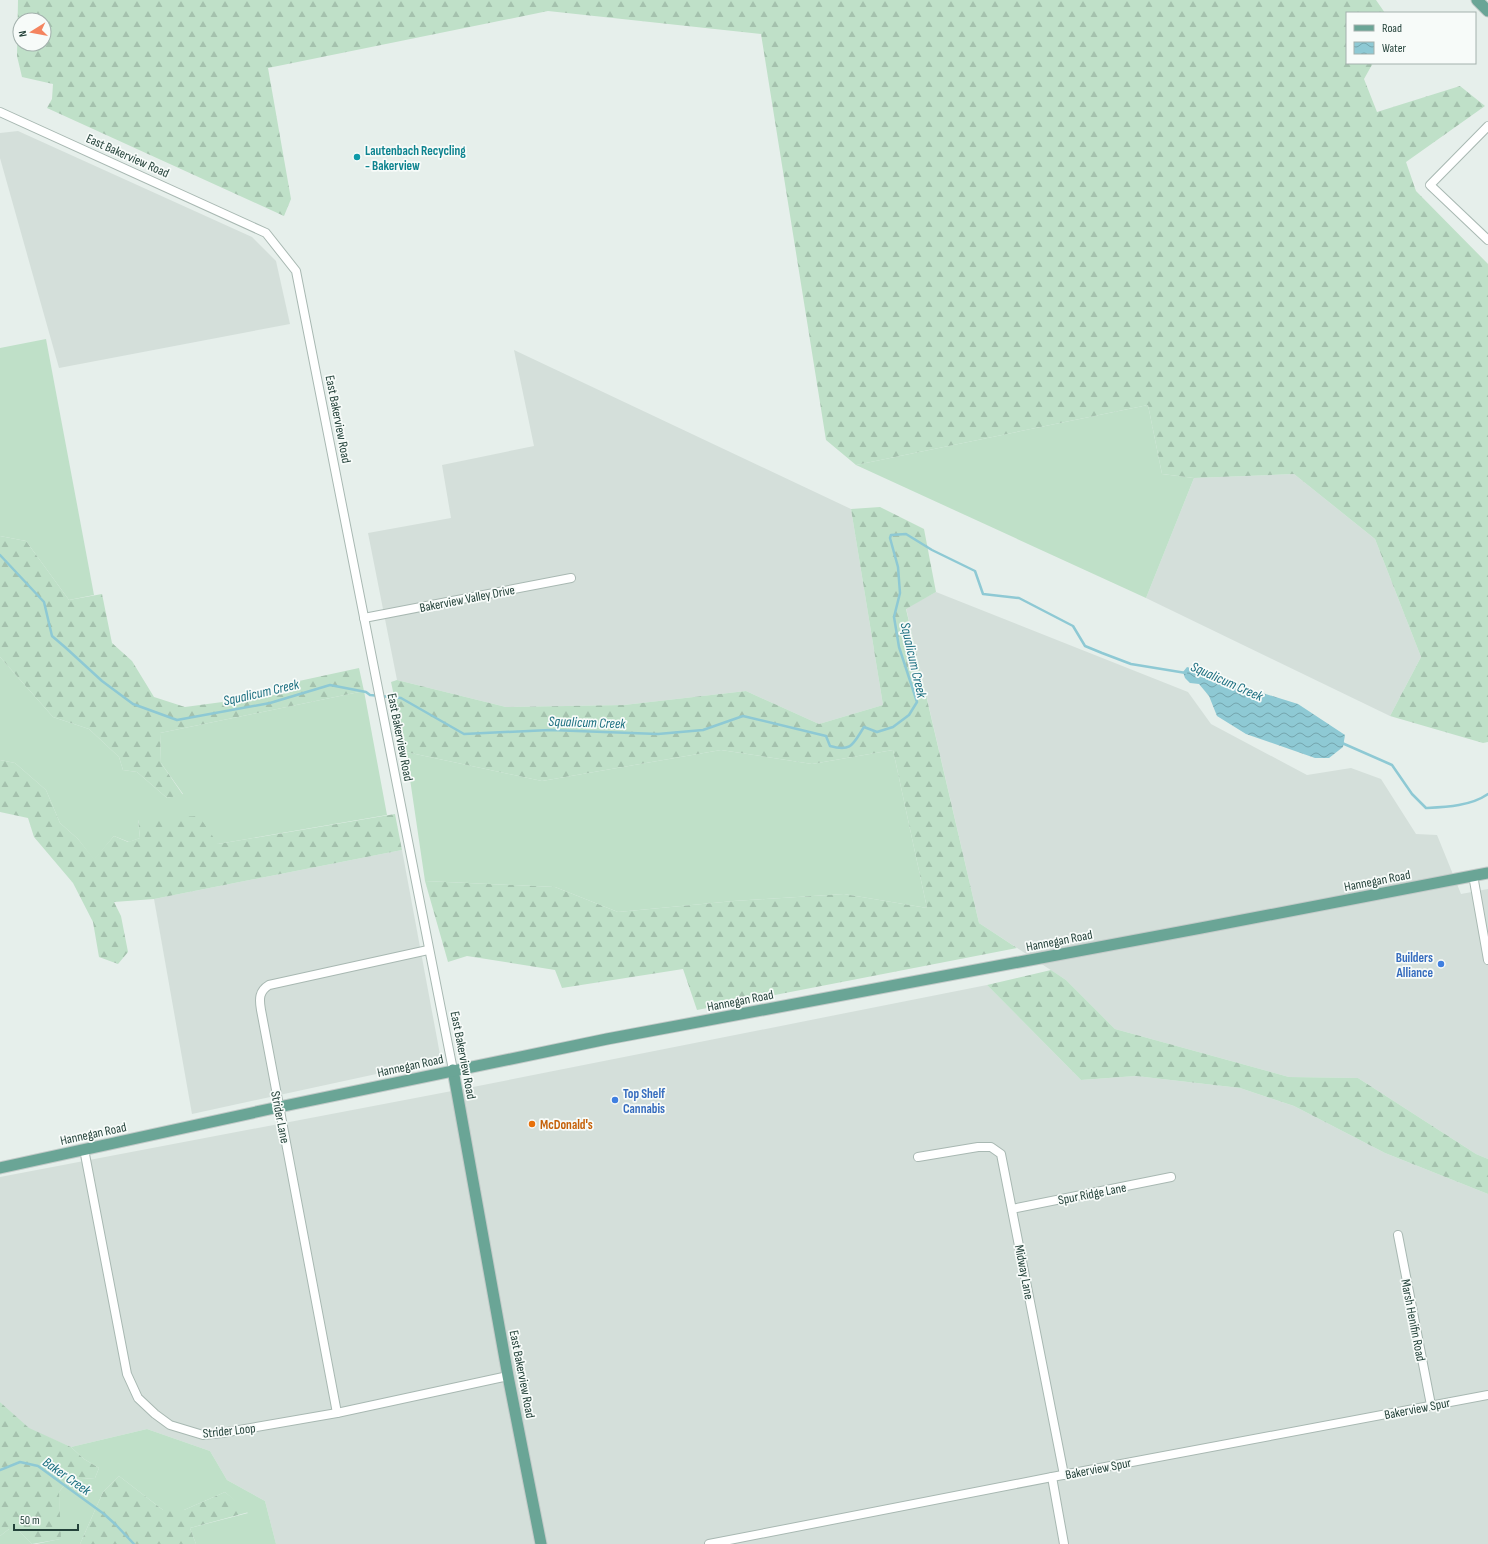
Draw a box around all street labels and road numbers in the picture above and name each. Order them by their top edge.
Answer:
street label: East Bakerview Road [84,130,172,181]
street label: East Bakerview Road [322,374,354,464]
street label: Bakerview Valley Drive [418,582,516,616]
street label: East Bakerview Road [384,692,416,782]
street label: Hannegan Road [1343,867,1412,895]
street label: Hannegan Road [1025,927,1094,955]
street label: Hannegan Road [706,987,775,1015]
street label: East Bakerview Road [447,1010,479,1100]
street label: Hannegan Road [376,1051,445,1081]
street label: Strider Lane [267,1090,293,1145]
street label: Hannegan Road [59,1119,128,1149]
street label: Spur Ridge Lane [1057,1180,1128,1208]
street label: Midway Lane [1011,1244,1037,1301]
street label: Marsh Henifin Road [1397,1278,1429,1363]
street label: East Bakerview Road [506,1329,538,1419]
street label: Bakerview Spur [1383,1395,1452,1423]
street label: Strider Loop [202,1420,256,1442]
street label: Bakerview Spur [1064,1455,1133,1483]

